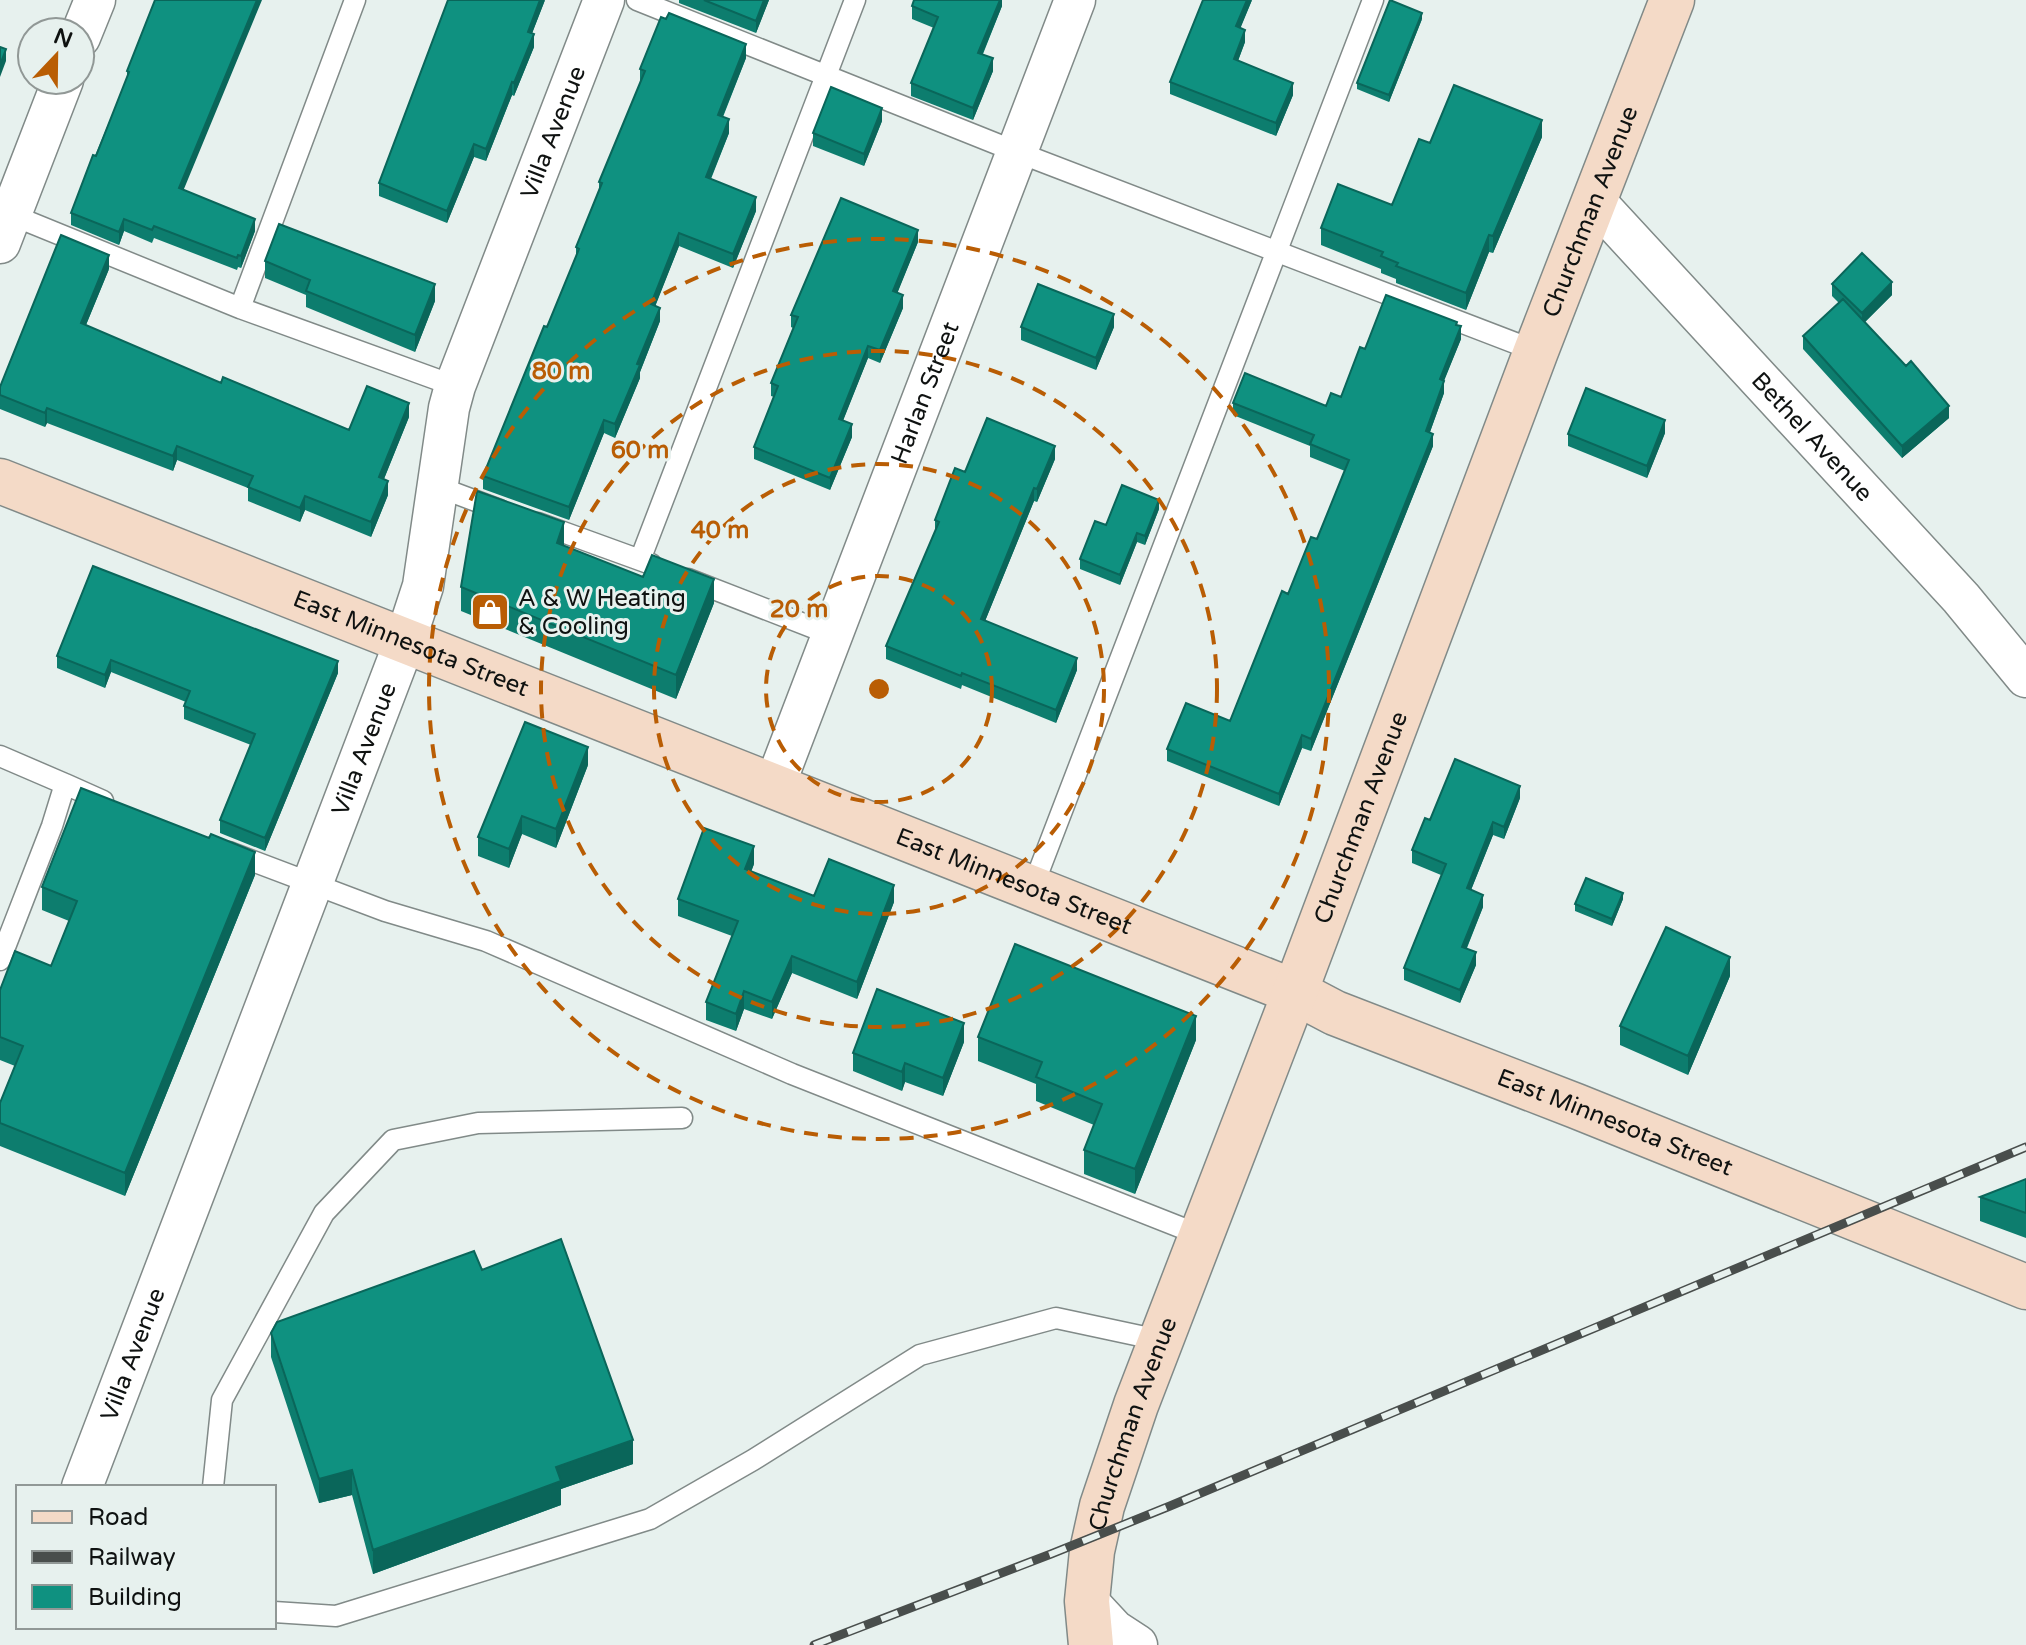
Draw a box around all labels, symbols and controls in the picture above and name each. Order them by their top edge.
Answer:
north arrow [16,16,96,96]
text: N [50,23,76,54]
street label: Villa Avenue [514,62,592,203]
street label: Churchman Avenue [1536,102,1644,321]
street label: Harlan Street [884,318,965,468]
text: 80 m [532,357,590,386]
street label: Bethel Avenue [1745,366,1879,507]
text: 60 m [611,436,669,465]
text: 40 m [691,516,749,545]
street label: East Minnesota Street [289,584,533,703]
place label: A & W Heating & Cooling [518,584,686,641]
shop icon: A & W Heating & Cooling [469,591,511,633]
text: 20 m [770,595,828,624]
centre of rings [865,675,893,703]
street label: Villa Avenue [325,678,402,820]
street label: Churchman Avenue [1308,707,1414,928]
street label: East Minnesota Street [892,822,1136,941]
street label: East Minnesota Street [1493,1063,1737,1182]
street label: Villa Avenue [94,1284,171,1425]
street label: Churchman Avenue [1082,1313,1183,1533]
legend [16,1485,276,1629]
text: Road [88,1503,148,1532]
text: Railway [88,1543,176,1572]
text: Building [88,1583,182,1612]

